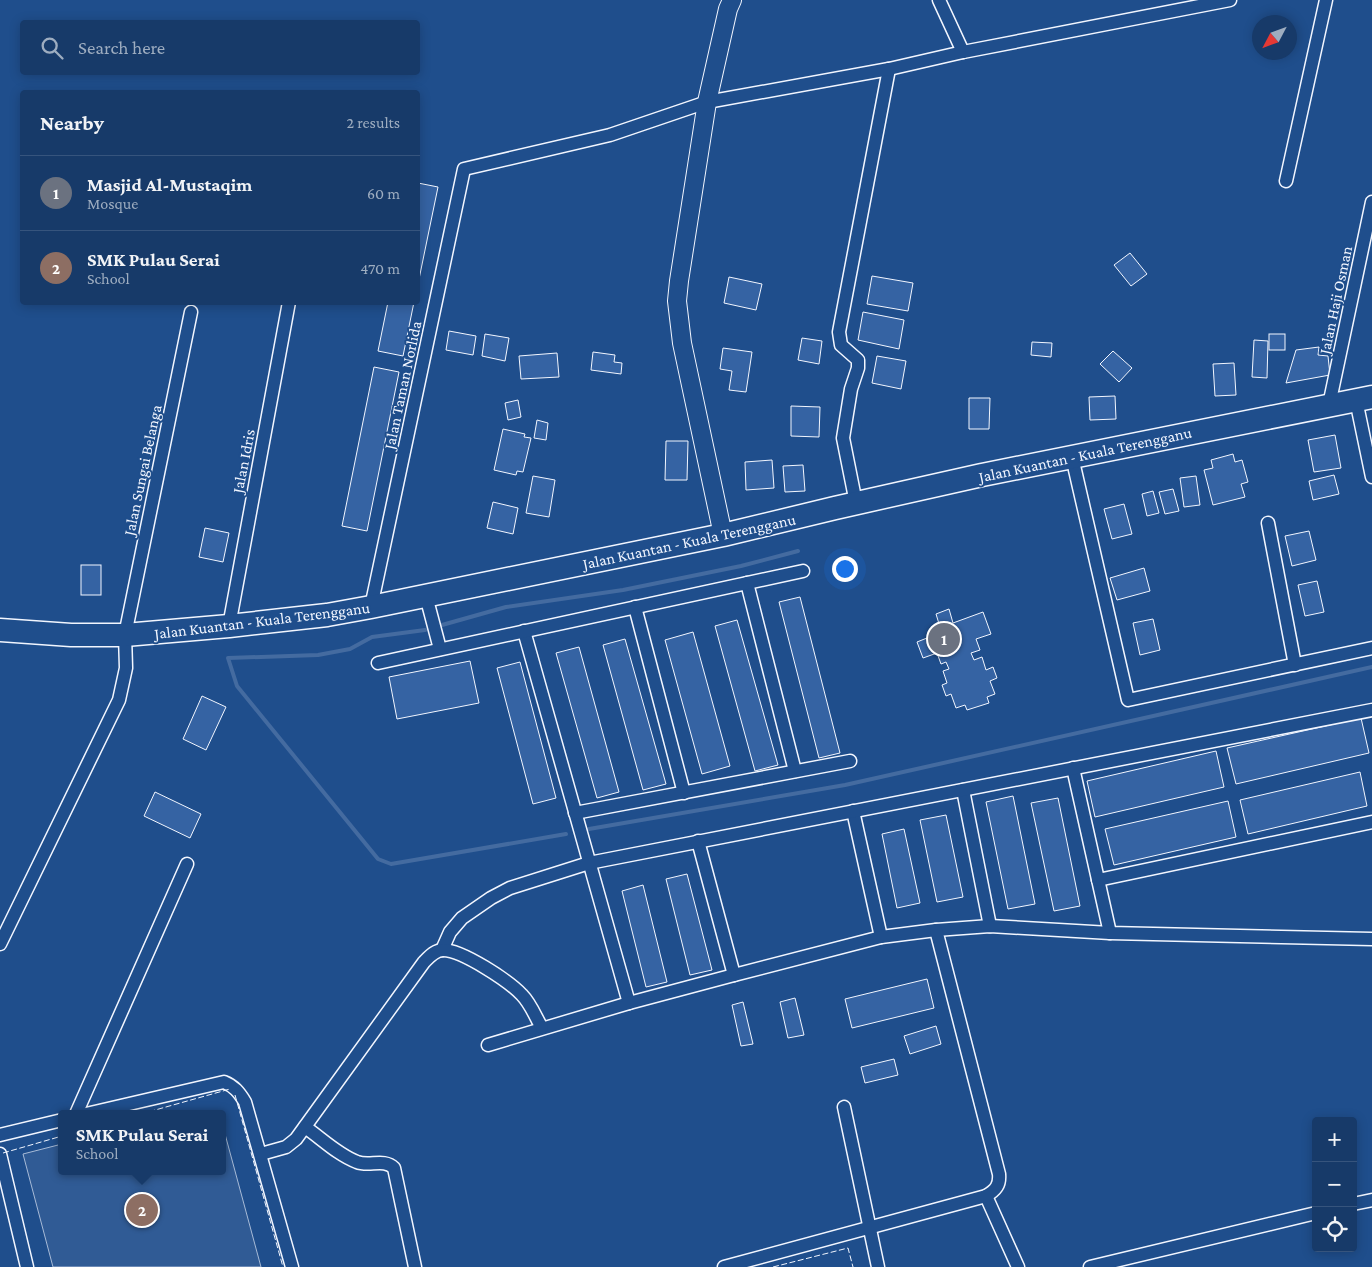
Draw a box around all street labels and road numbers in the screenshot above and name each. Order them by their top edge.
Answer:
street label: Jalan Haji Osman [1315,244,1356,358]
street label: Jalan Taman Norlida [380,319,426,453]
street label: Jalan Sungai Belanga [120,403,166,539]
street label: Jalan Kuantan - Kuala Terengganu [975,423,1194,487]
street label: Jalan Idris [229,428,259,497]
street label: Jalan Kuantan - Kuala Terengganu [579,510,798,574]
street label: Jalan Kuantan - Kuala Terengganu [151,599,372,643]

